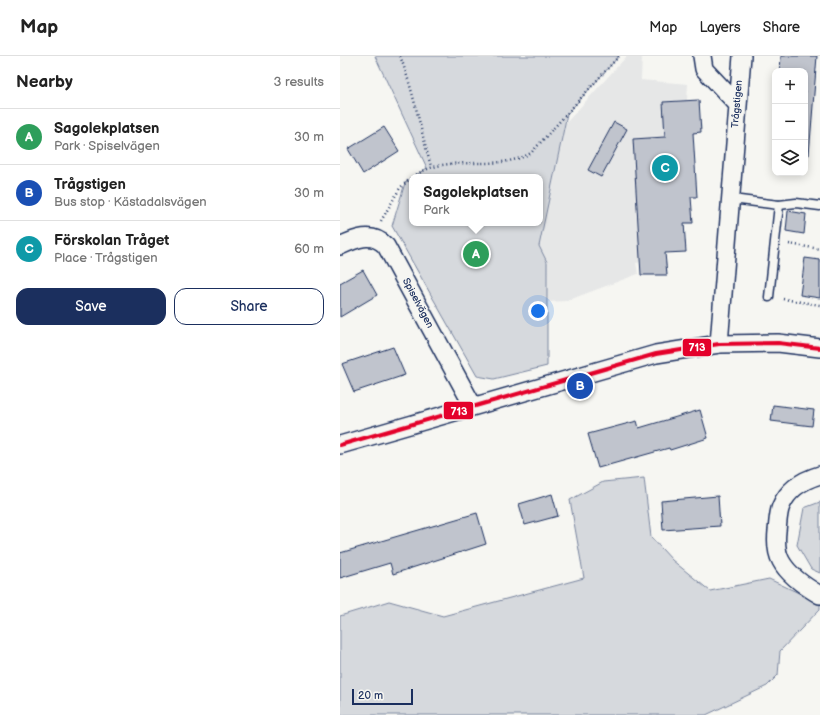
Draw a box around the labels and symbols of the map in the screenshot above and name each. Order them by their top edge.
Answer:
street label: Trågstigen [729,79,745,128]
pin: C [652,153,678,183]
pin: A [463,239,489,269]
street label: Spiselvägen [400,276,436,330]
your location [528,301,548,321]
line badge: 713 [682,338,712,357]
text: 713 [688,341,706,354]
pin: B [567,371,593,401]
line badge: 713 [443,401,474,420]
text: 713 [450,405,468,418]
scale bar [352,687,413,706]

